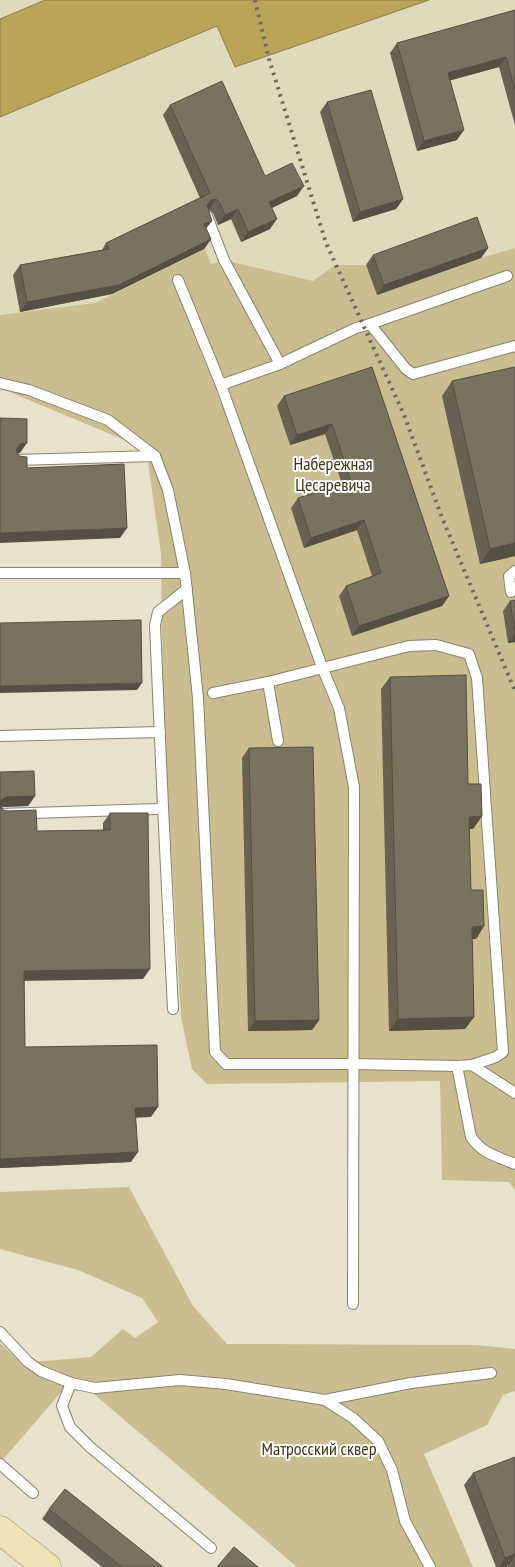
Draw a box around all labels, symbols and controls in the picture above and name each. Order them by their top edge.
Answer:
park label: Набережная Цесаревича [294,452,372,496]
park label: Матросский сквер [261,1437,377,1460]

